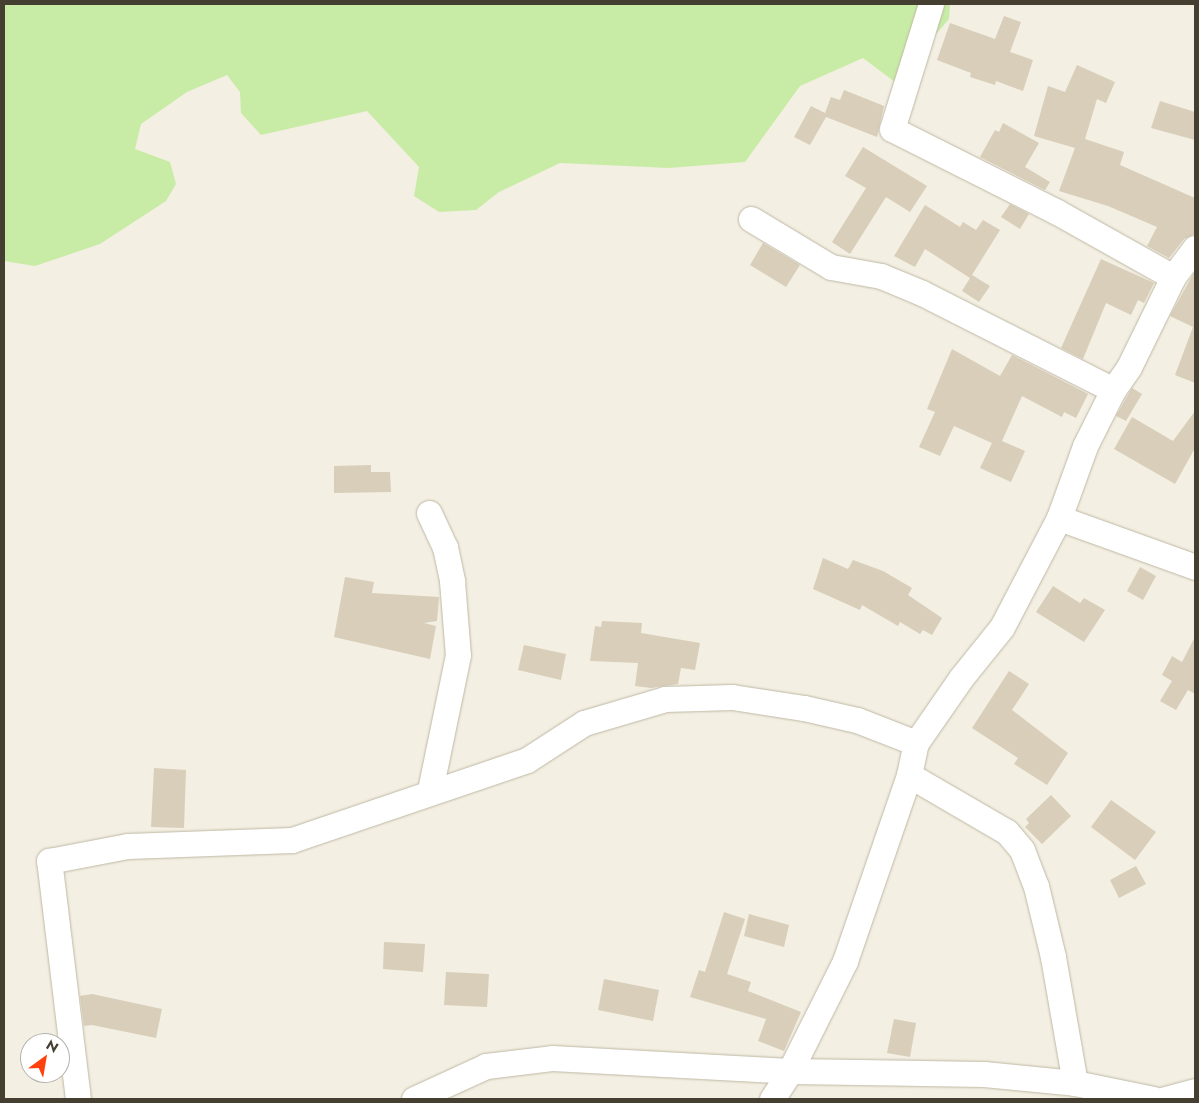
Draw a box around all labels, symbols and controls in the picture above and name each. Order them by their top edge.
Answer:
north arrow [20,1033,70,1083]
text: N [42,1035,62,1058]

